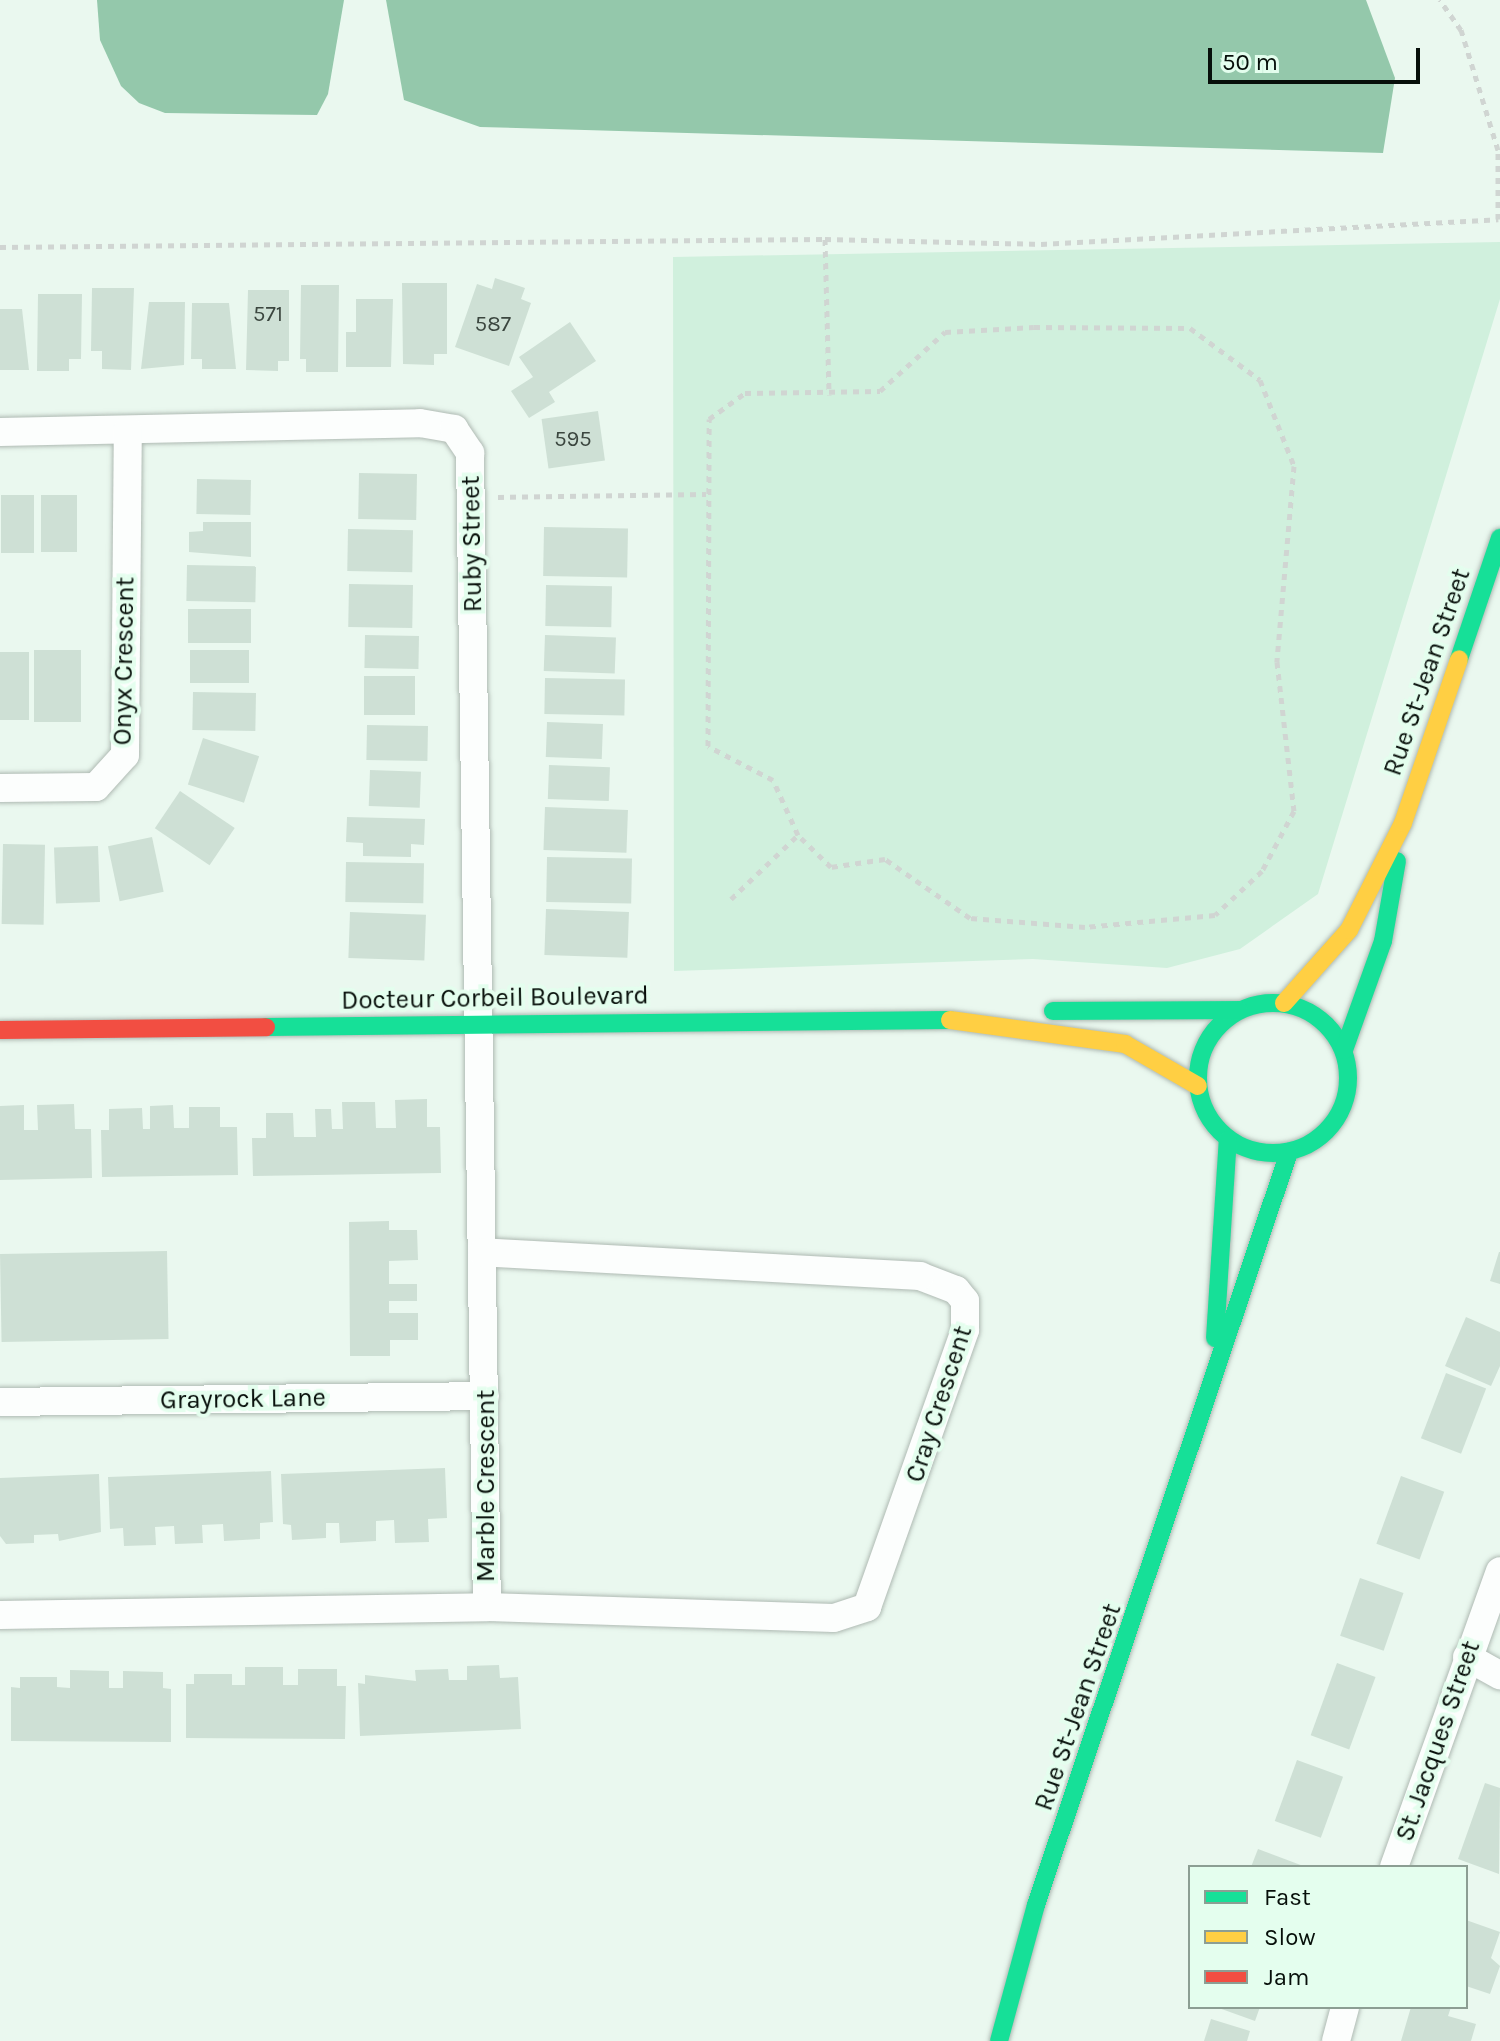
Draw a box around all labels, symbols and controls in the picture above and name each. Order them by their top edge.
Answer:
scale bar [1212,32,1424,82]
text: 50 m [1222,48,1278,76]
house number: 571 [253,302,283,328]
house number: 587 [475,312,511,338]
house number: 595 [554,427,592,453]
street label: Ruby Street [455,475,489,613]
street label: Rue St-Jean Street [1377,564,1477,780]
street label: Onyx Crescent [107,576,141,746]
street label: Docteur Corbeil Boulevard [341,980,649,1016]
street label: Cray Crescent [899,1322,979,1486]
street label: Grayrock Lane [160,1382,326,1416]
street label: Marble Crescent [470,1390,502,1582]
street label: Rue St-Jean Street [1028,1599,1128,1815]
street label: St. Jacques Street [1389,1637,1487,1845]
legend [1188,1865,1468,2009]
text: Fast [1264,1883,1311,1911]
text: Slow [1264,1923,1316,1951]
text: Jam [1264,1963,1309,1991]

